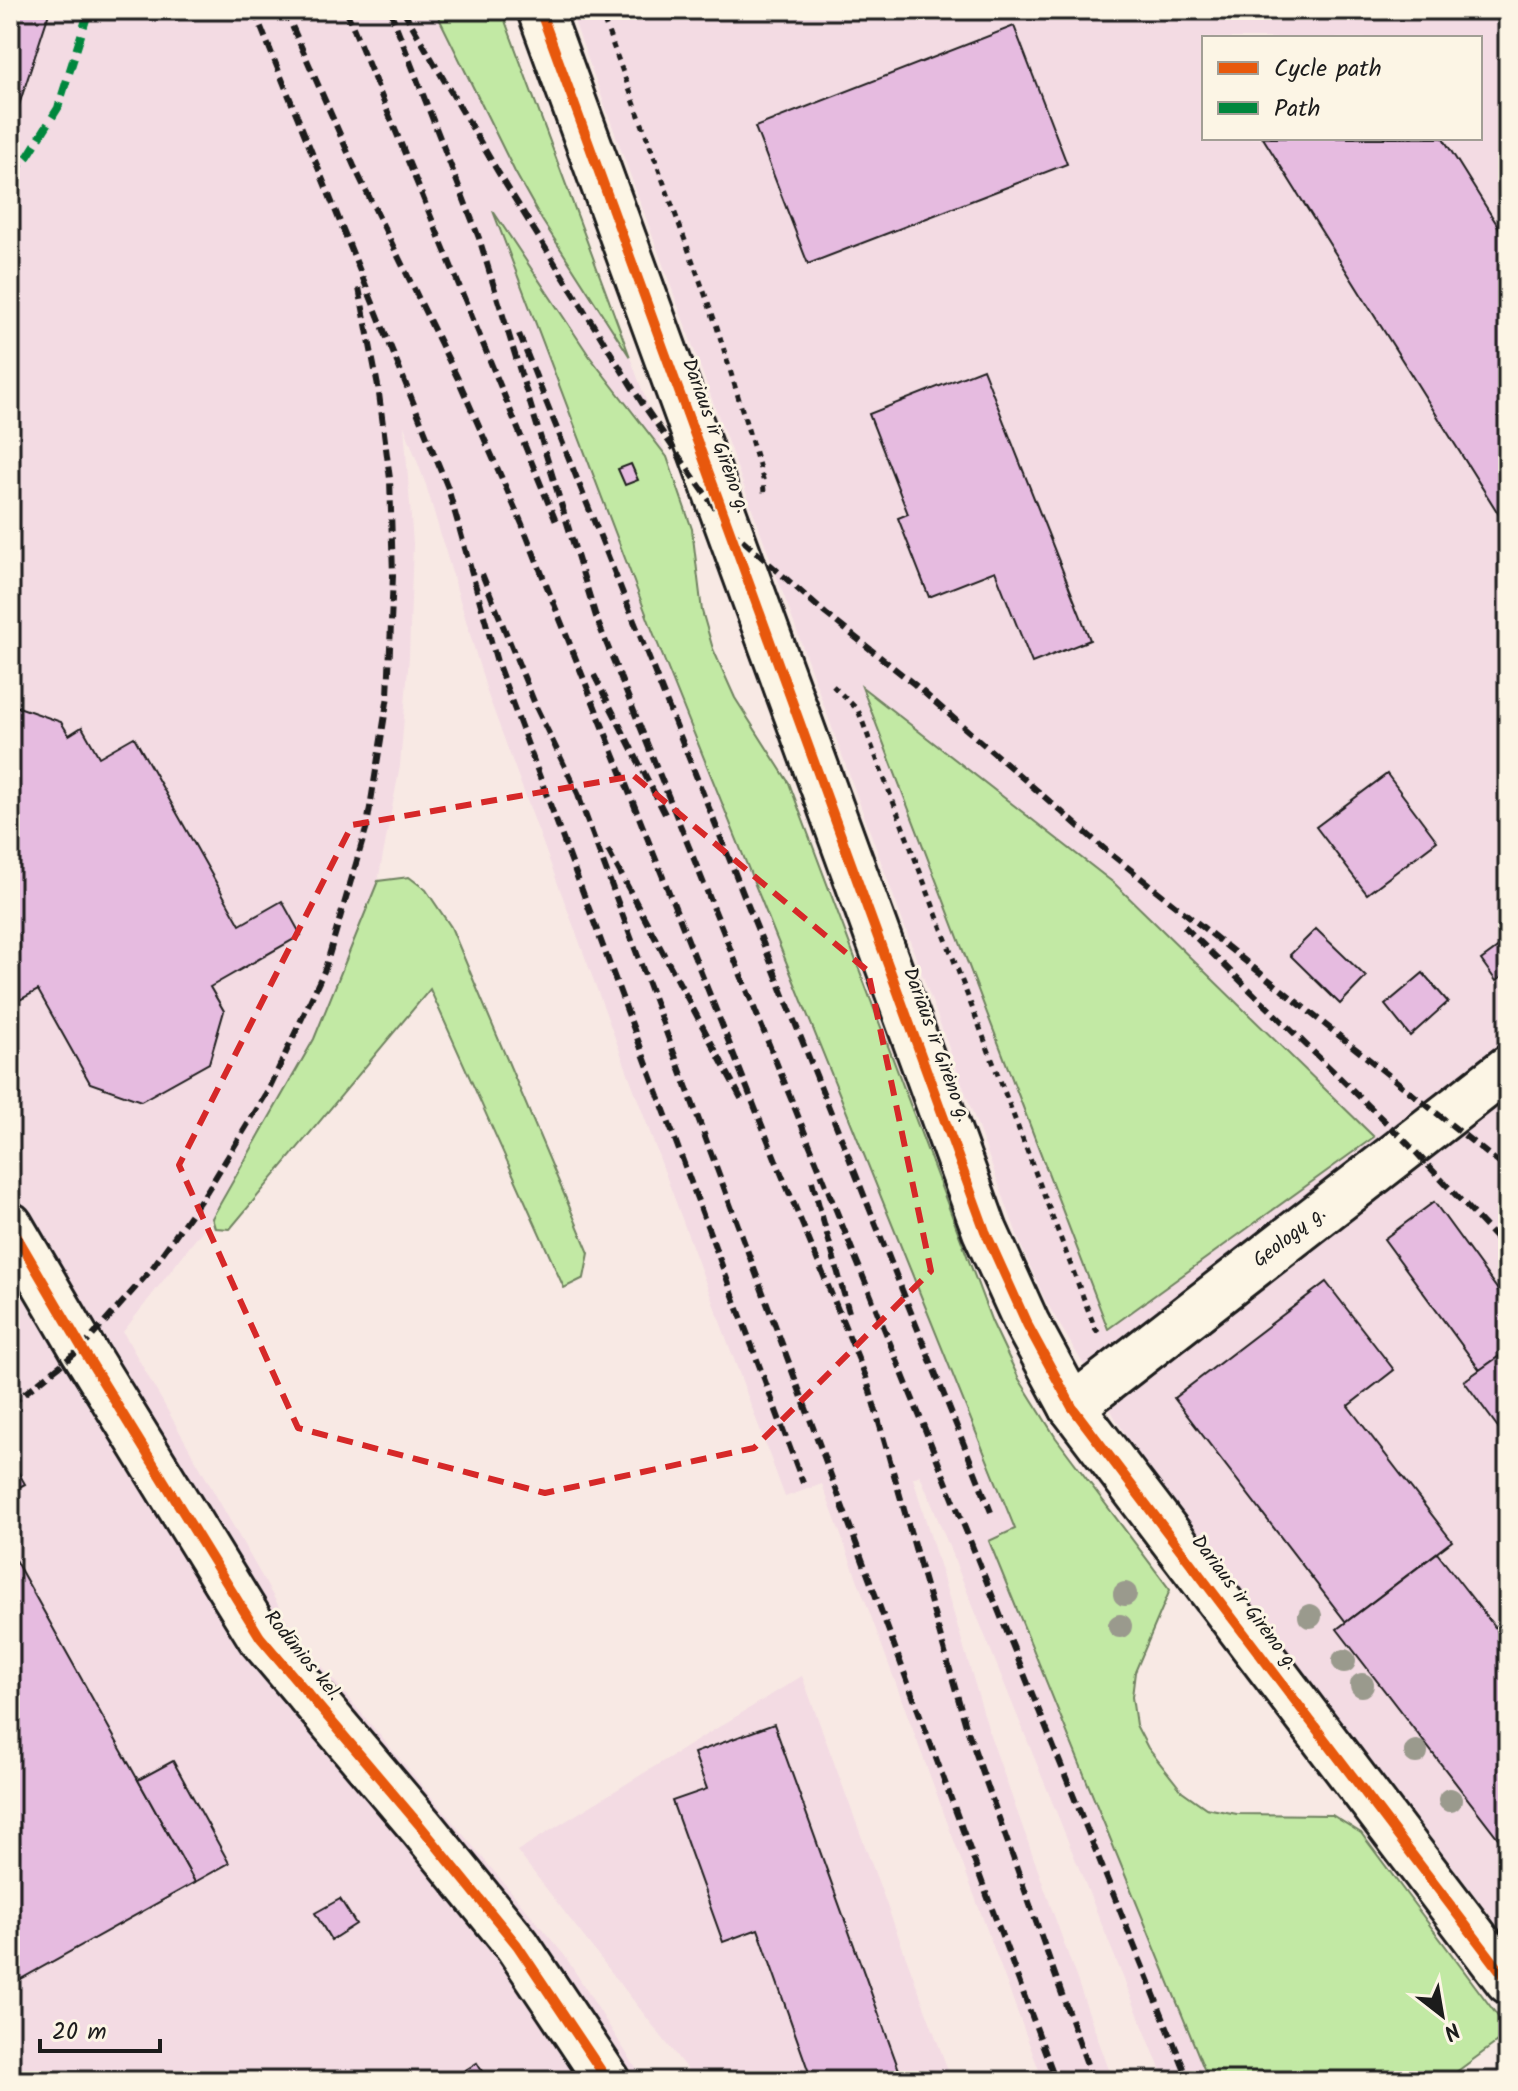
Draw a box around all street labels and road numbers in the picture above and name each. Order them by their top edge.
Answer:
street label: Dariaus ir Girėno g. [672,354,758,518]
street label: Dariaus ir Girėno g. [893,963,979,1127]
street label: Geologų g. [1246,1199,1334,1277]
street label: Dariaus ir Girėno g. [1182,1528,1306,1678]
street label: Rodūnios kel. [255,1603,349,1709]

